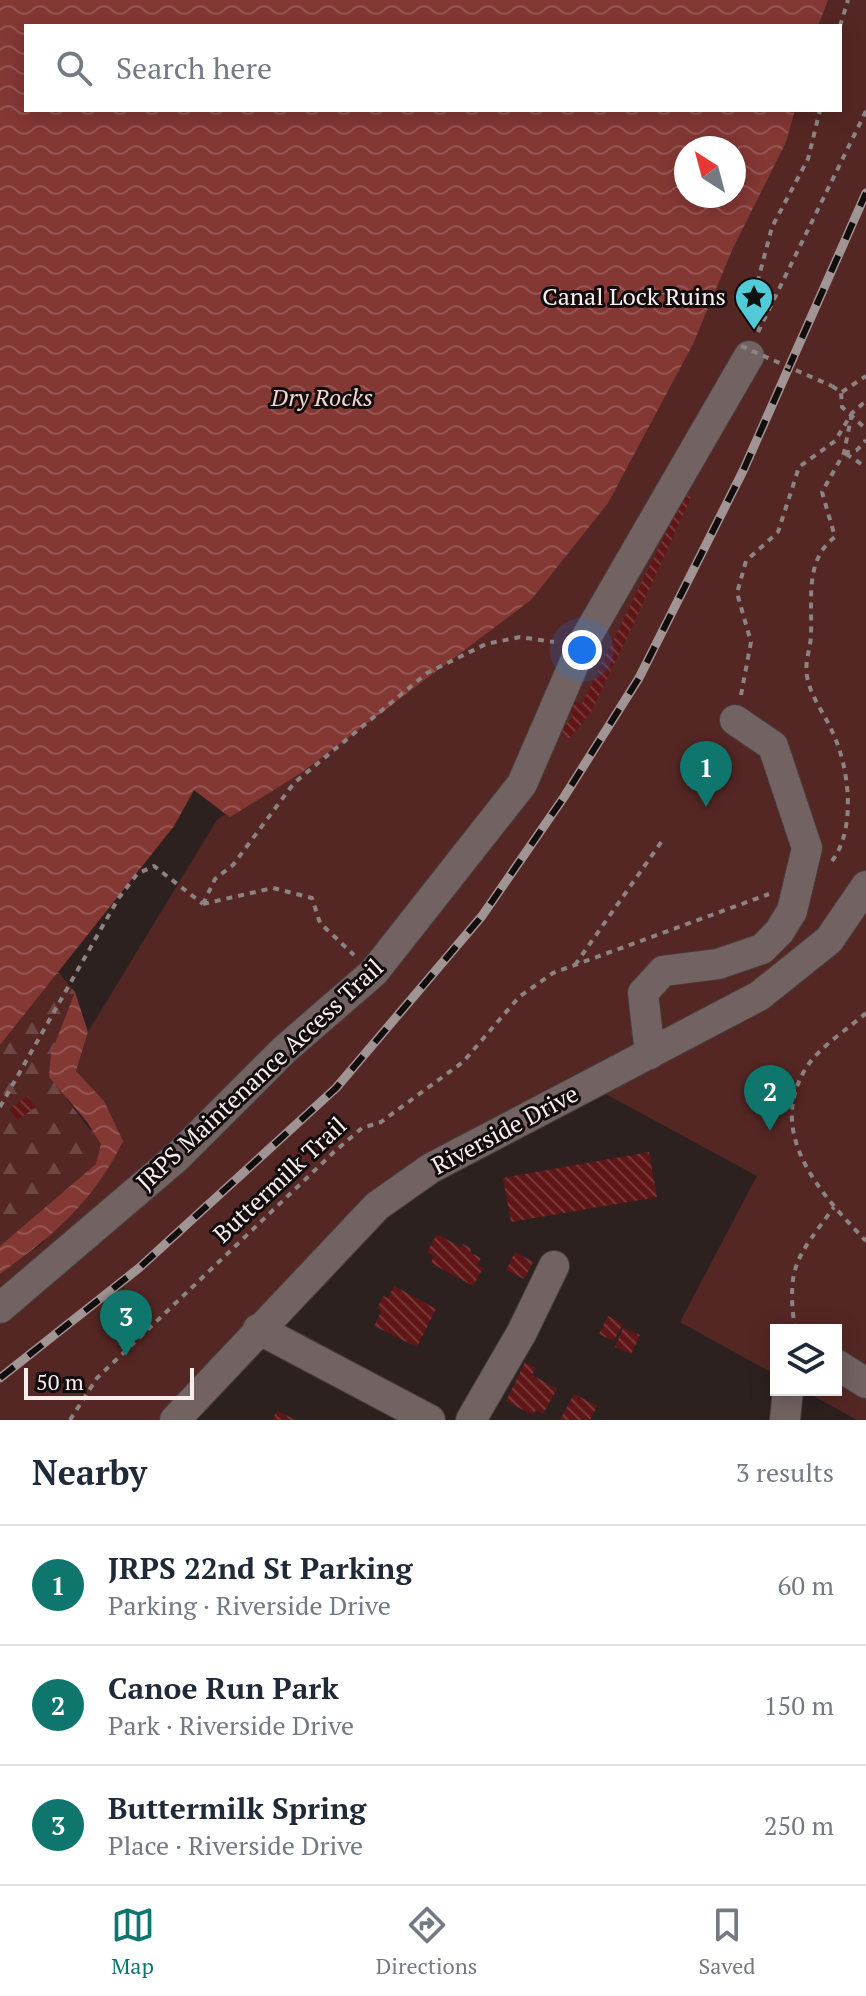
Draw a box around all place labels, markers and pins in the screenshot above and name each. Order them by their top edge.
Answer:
place icon: Canal Lock Ruins [733,276,775,331]
place label: Canal Lock Ruins [542,280,726,312]
pin: 1 [680,741,732,807]
pin: 2 [744,1065,796,1131]
pin: 3 [100,1290,152,1356]

